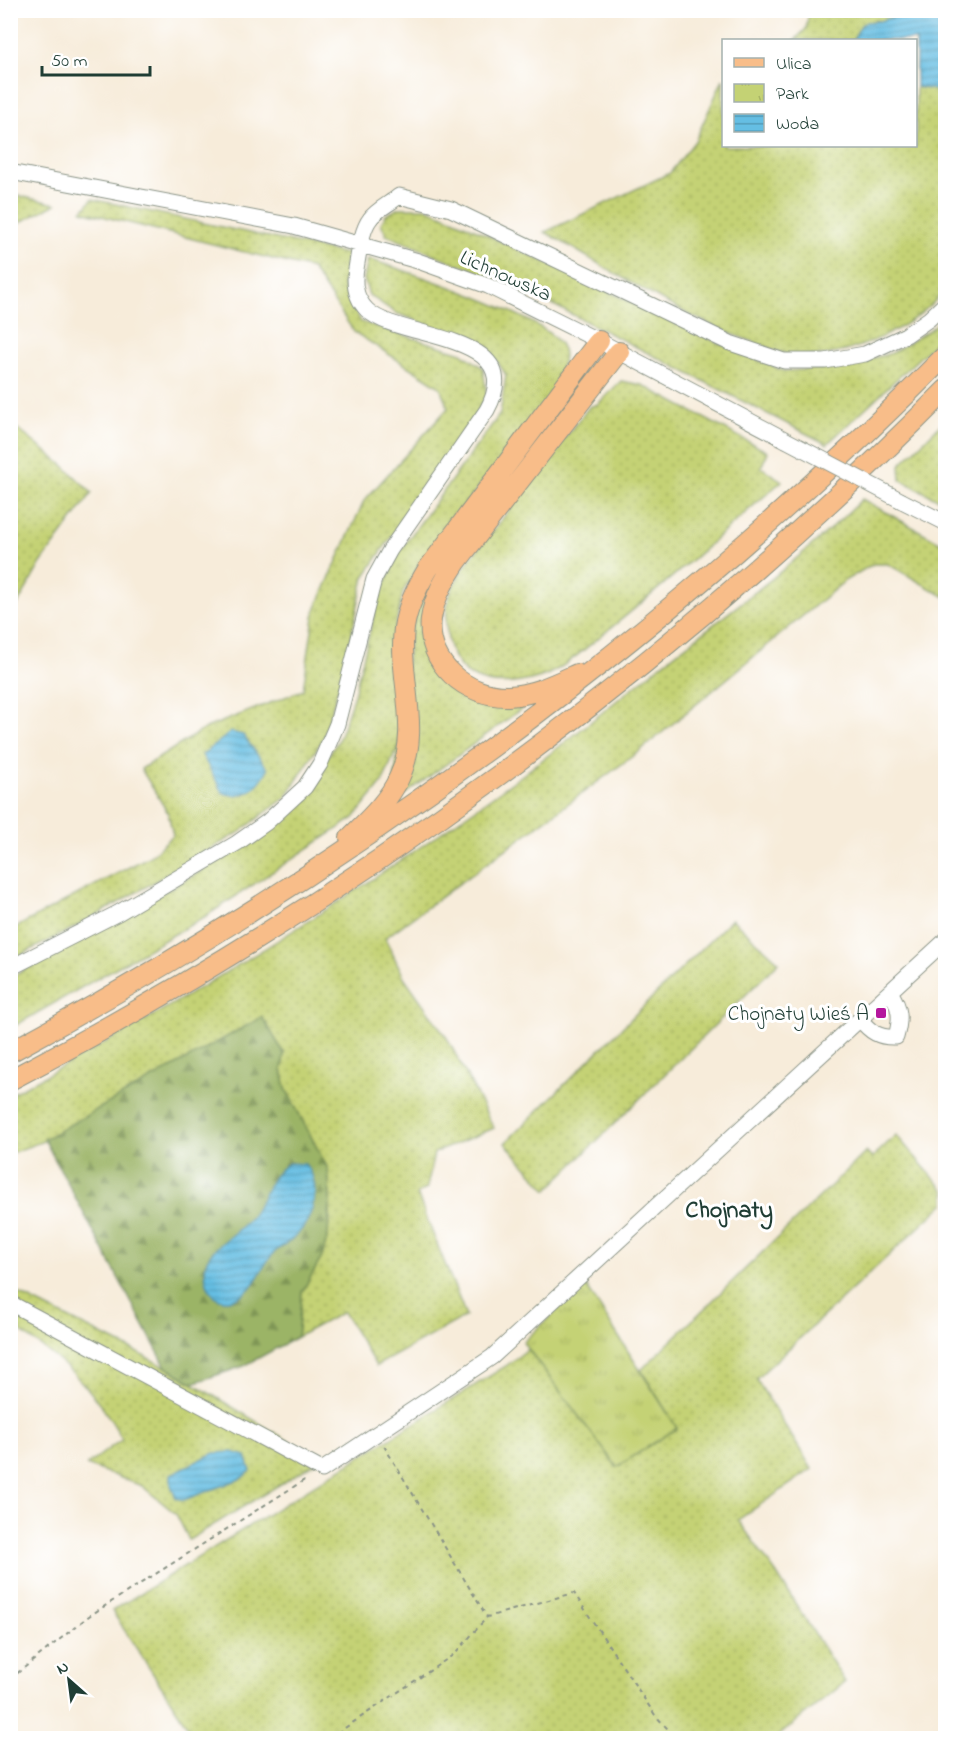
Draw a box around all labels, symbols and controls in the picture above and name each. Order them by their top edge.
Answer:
scale bar [42,39,150,77]
legend [722,39,917,147]
text: 50 m [51,49,88,75]
text: Ulica [776,52,811,78]
text: Park [776,82,809,108]
text: Woda [776,112,819,138]
street label: Lichnowska [455,243,556,310]
place label: Chojnaty Wieś A [728,1000,869,1032]
marker: Chojnaty Wieś A [874,1006,888,1020]
district label: Chojnaty [685,1194,773,1230]
north arrow [39,1650,99,1710]
text: N [52,1655,73,1682]

